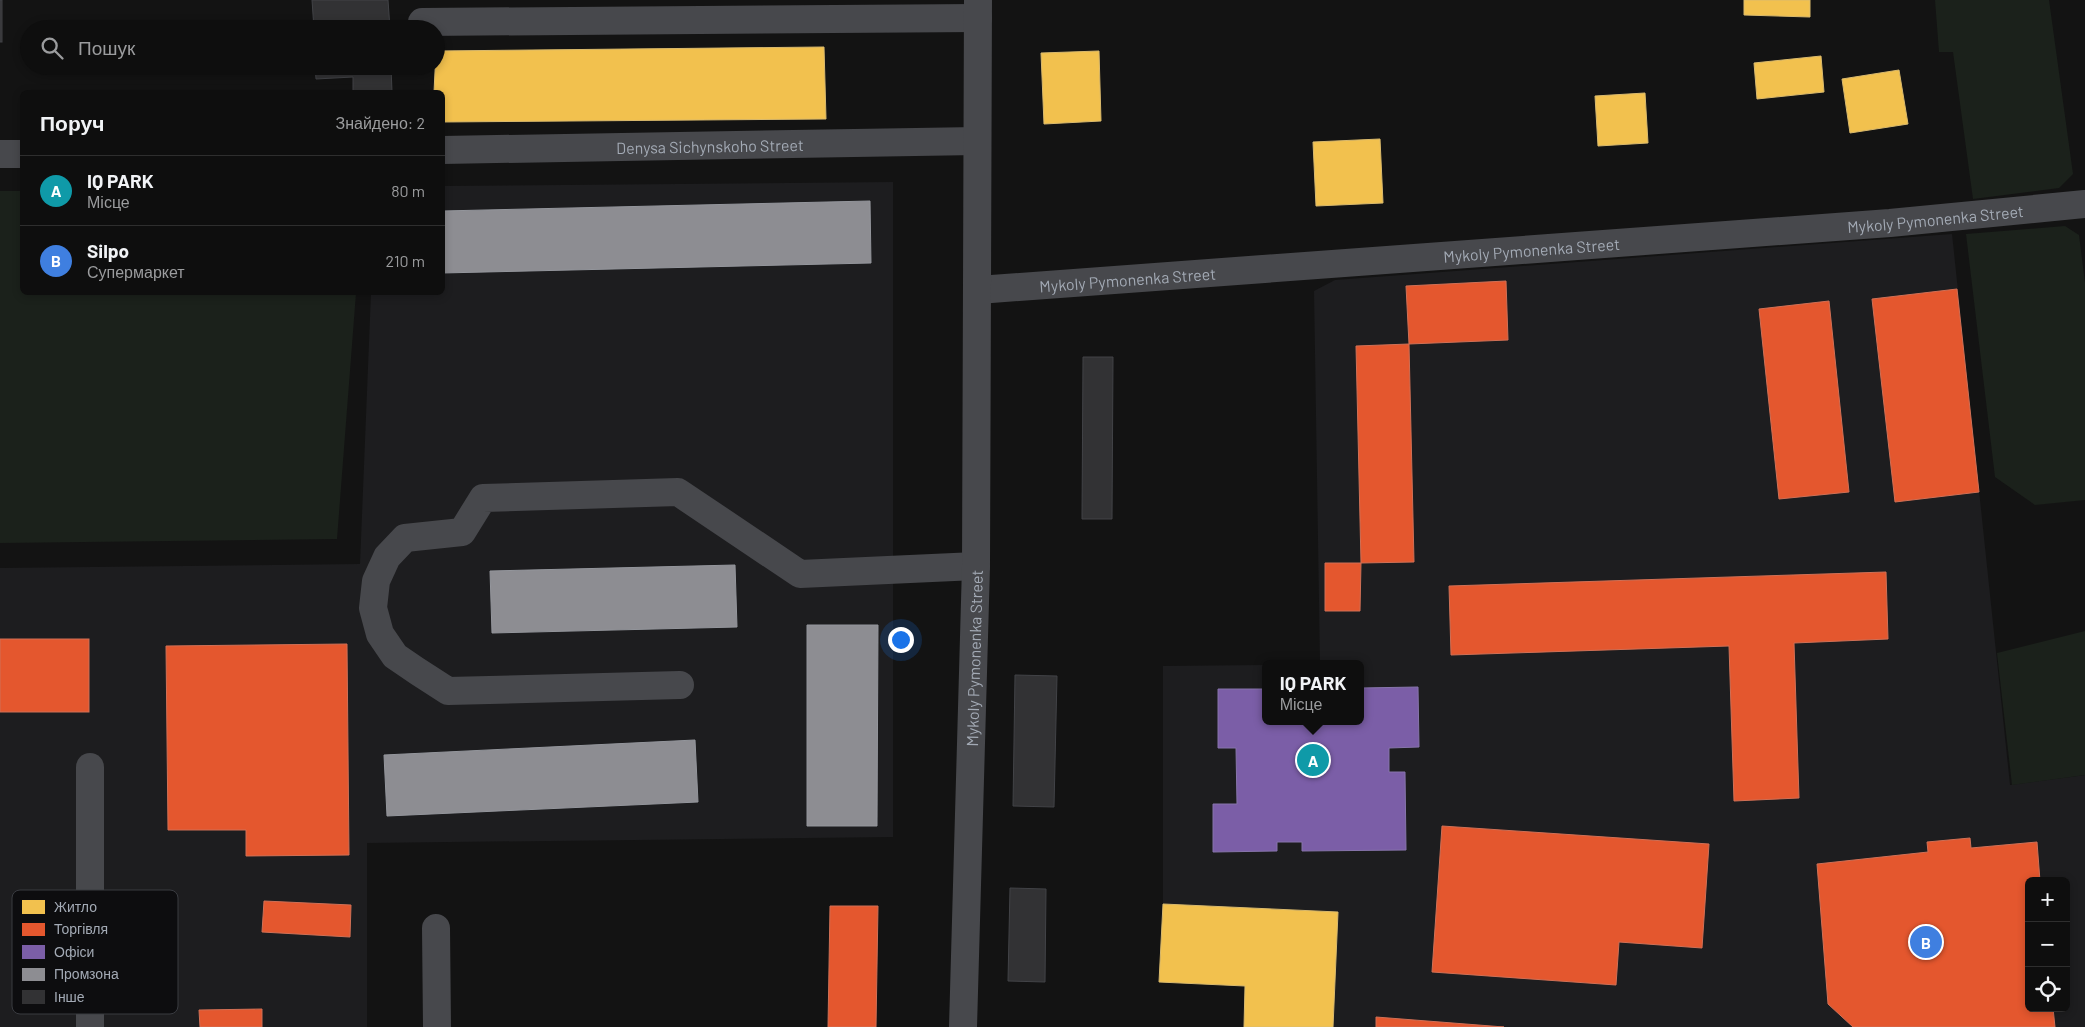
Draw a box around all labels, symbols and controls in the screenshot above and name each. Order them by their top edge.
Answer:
search box [20,20,445,75]
icon: search [38,34,66,62]
text: Пошук [78,36,135,59]
text: Поруч [40,110,104,135]
text: Знайдено: 2 [335,113,425,132]
street label: Denysa Sichynskoho Street [616,134,804,157]
text: IQ PARK [87,169,154,192]
text: A [51,181,61,200]
text: 80 m [391,181,425,200]
text: Місце [87,192,130,211]
street label: Mykoly Pymonenka Street [1846,201,2024,236]
street label: Mykoly Pymonenka Street [1443,233,1620,265]
text: Silpo [87,239,129,262]
text: B [51,251,61,270]
text: 210 m [386,251,425,270]
text: Супермаркет [87,262,185,281]
street label: Mykoly Pymonenka Street [1039,263,1217,295]
street label: Mykoly Pymonenka Street [961,569,985,747]
your location [888,627,914,653]
popup [1262,660,1364,725]
text: IQ PARK [1280,671,1346,694]
text: Місце [1280,694,1322,713]
pin: A [1297,741,1329,779]
map controls [2025,877,2070,1012]
button: + [2025,877,2070,922]
legend [12,890,178,1014]
text: Житло [54,898,97,915]
text: Торгівля [54,920,108,937]
button: − [2025,922,2070,967]
pin: B [1910,923,1942,961]
text: Офіси [54,943,94,960]
text: Промзона [54,965,119,982]
button: locate [2025,967,2070,1012]
text: Інше [54,988,85,1005]

